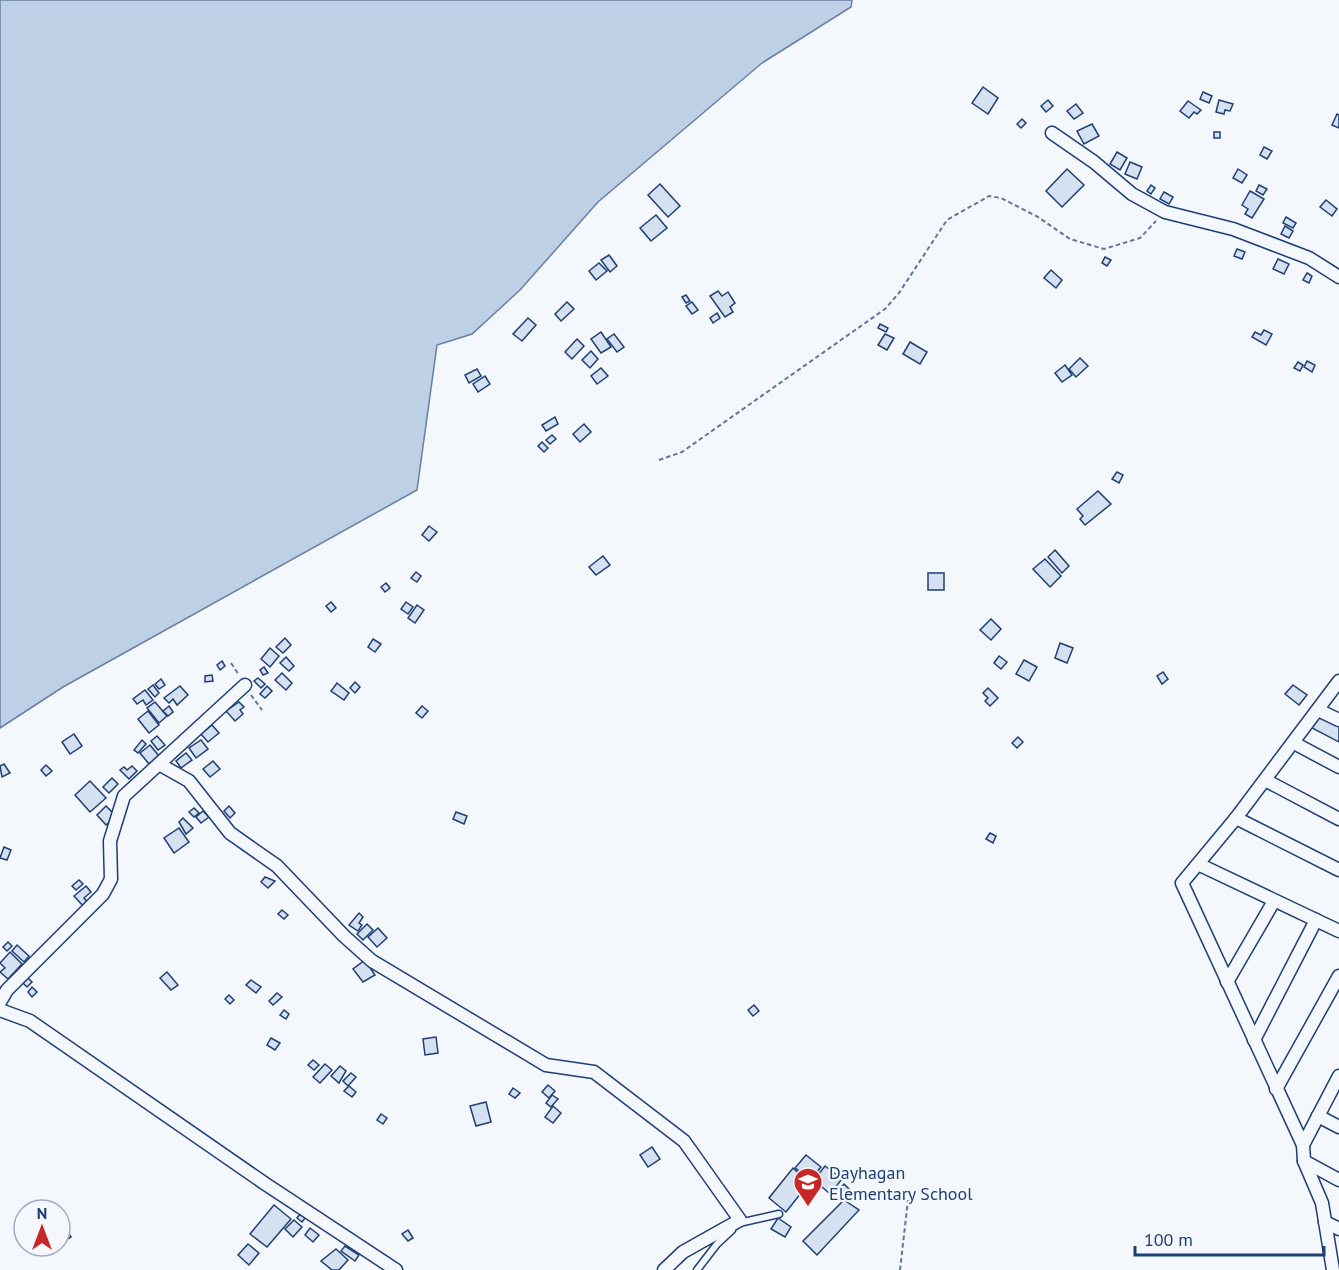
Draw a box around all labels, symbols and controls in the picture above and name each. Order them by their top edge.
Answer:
place label: Dayhagan Elementary School [829,1161,973,1205]
school or university icon: Dayhagan Elementary School [792,1166,824,1208]
north arrow [12,1198,72,1258]
text: N [37,1203,47,1223]
scale bar [1135,1219,1324,1257]
text: 100 m [1144,1228,1193,1251]

